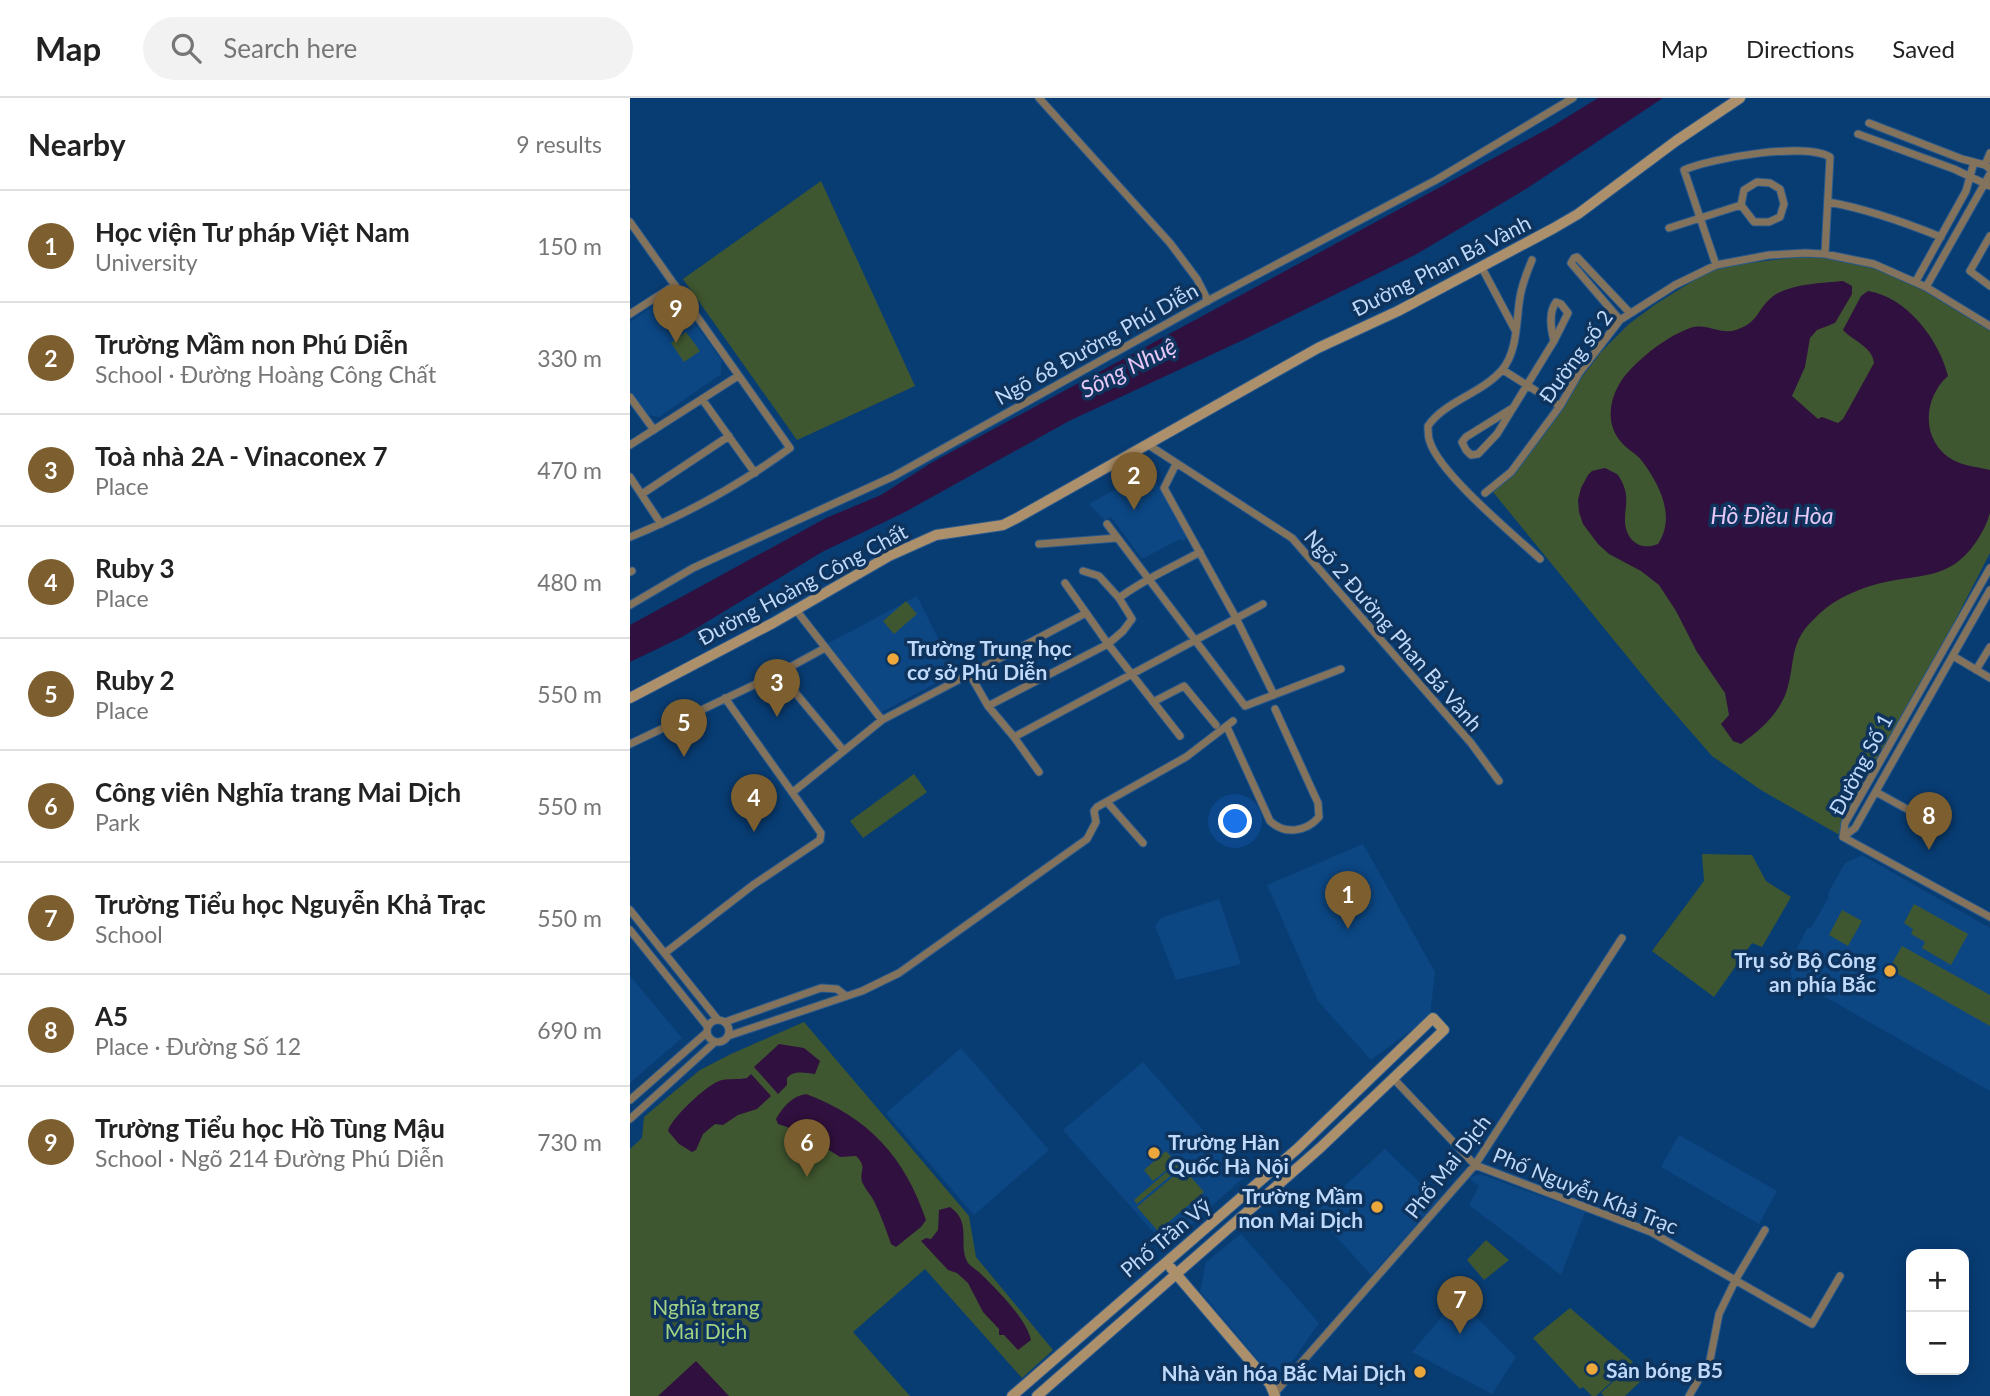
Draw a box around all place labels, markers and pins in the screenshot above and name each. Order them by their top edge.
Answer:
pin: 9 [653,285,699,343]
pin: 2 [1111,452,1157,510]
place label: Trường Trung học cơ sở Phú Diễn [907,635,1072,684]
marker: Trường Trung học cơ sở Phú Diễn [885,651,901,667]
pin: 3 [754,659,800,717]
pin: 5 [661,699,707,757]
pin: 4 [731,774,777,832]
pin: 8 [1906,792,1952,850]
pin: 1 [1325,871,1371,929]
place label: Trụ sở Bộ Công an phía Bắc [1734,947,1876,996]
marker: Trụ sở Bộ Công an phía Bắc [1882,963,1898,979]
pin: 6 [784,1119,830,1177]
place label: Trường Hàn Quốc Hà Nội [1168,1129,1289,1178]
marker: Trường Hàn Quốc Hà Nội [1146,1145,1162,1161]
place label: Trường Mầm non Mai Dịch [1238,1183,1363,1232]
marker: Trường Mầm non Mai Dịch [1369,1199,1385,1215]
pin: 7 [1437,1276,1483,1334]
place label: Sân bóng B5 [1606,1357,1723,1382]
place label: Nhà văn hóa Bắc Mai Dịch [1161,1360,1406,1385]
marker: Sân bóng B5 [1584,1361,1600,1377]
marker: Nhà văn hóa Bắc Mai Dịch [1412,1364,1428,1380]

